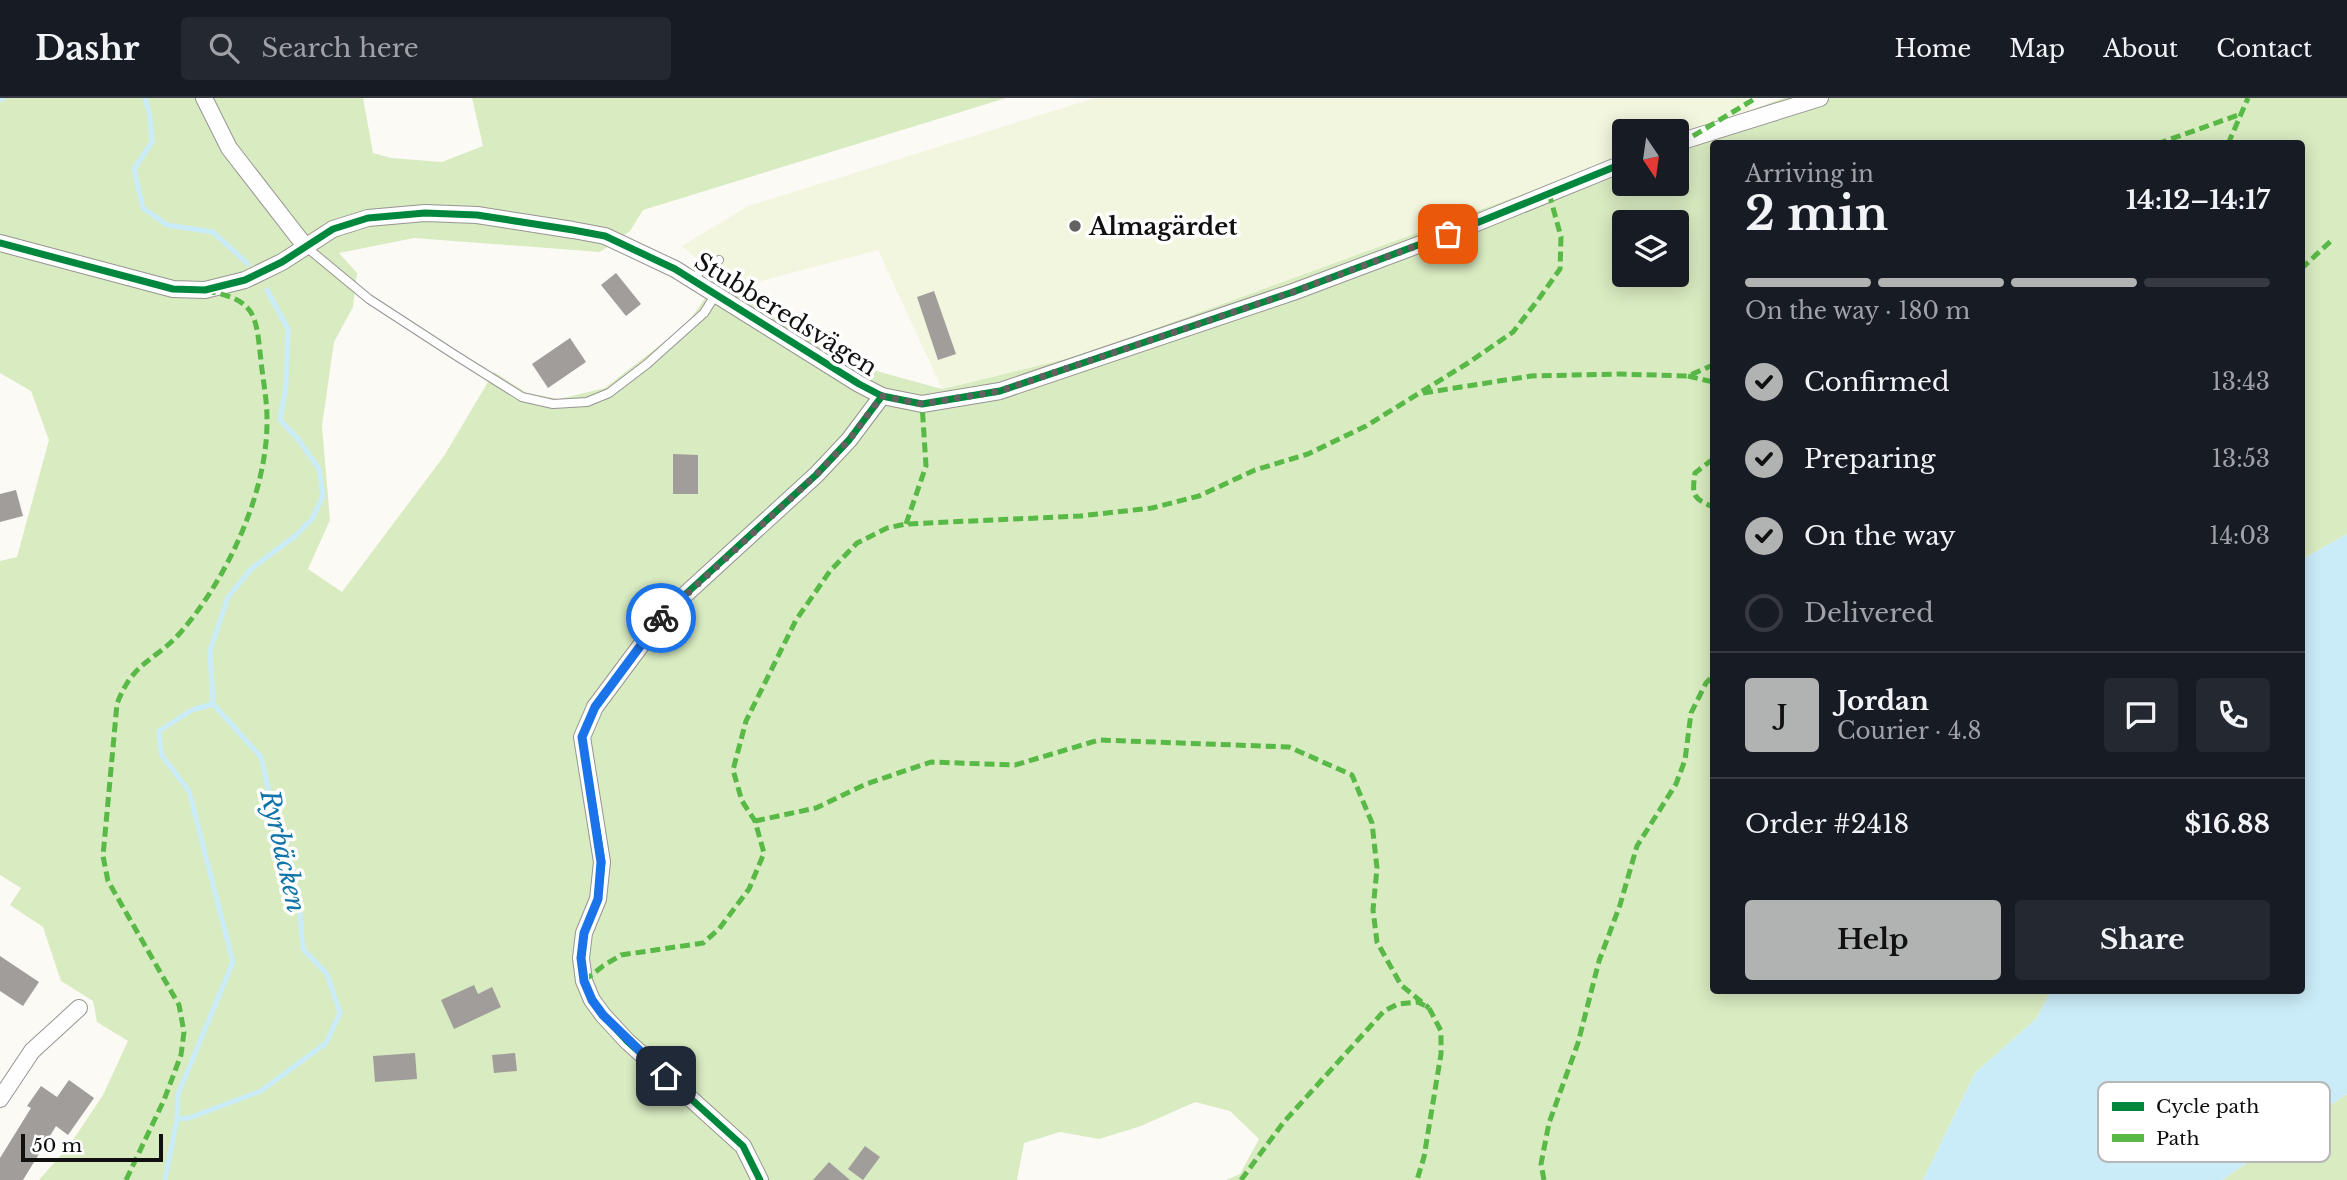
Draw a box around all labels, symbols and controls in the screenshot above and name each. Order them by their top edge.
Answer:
search box [181,17,671,80]
text: Dashr [35,28,139,69]
icon: search [205,29,243,67]
text: Search here [261,32,419,64]
text: Home [1895,34,1971,63]
text: Map [2009,34,2065,63]
text: About [2103,34,2178,63]
text: Contact [2216,34,2312,63]
north arrow [1612,119,1689,196]
map controls [1612,119,1689,287]
text: Arriving in [1745,160,1874,188]
text: 14:12–14:17 [2126,184,2270,216]
text: 2 min [1745,185,1888,242]
pin [1418,204,1478,264]
button: layers [1612,210,1689,287]
place label: Almagärdet [1088,212,1238,241]
icon: bag [1429,215,1467,253]
marker: Almagärdet [1067,218,1083,234]
street label: Stubberedsvägen [689,246,883,382]
text: On the way · 180 m [1745,297,1970,325]
icon: check [1745,363,1783,401]
text: Confirmed [1804,366,1949,398]
text: 13:43 [2211,368,2270,396]
icon: check [1745,440,1783,478]
text: Preparing [1804,443,1936,475]
text: 13:53 [2212,445,2270,473]
icon: check [1745,517,1783,555]
text: On the way [1804,520,1956,552]
text: 14:03 [2209,522,2270,550]
courier [626,583,696,653]
text: Delivered [1804,597,1934,629]
icon: bike [642,599,680,637]
button: chat [2104,678,2178,752]
button: phone [2196,678,2270,752]
text: Jordan [1837,685,1929,717]
text: J [1777,699,1787,731]
text: Courier · 4.8 [1837,717,1982,745]
water label: Ryrbäcken [253,786,313,915]
text: Order #2418 [1745,808,1909,840]
text: $16.88 [2185,808,2270,840]
button: Help [1745,900,2001,980]
button: Share [2015,900,2270,980]
pin [636,1046,696,1106]
icon: home [647,1057,685,1095]
legend [2098,1082,2330,1162]
text: Cycle path [2156,1095,2259,1118]
text: Path [2156,1127,2200,1150]
scale bar [21,1131,163,1163]
text: 50 m [32,1134,82,1157]

